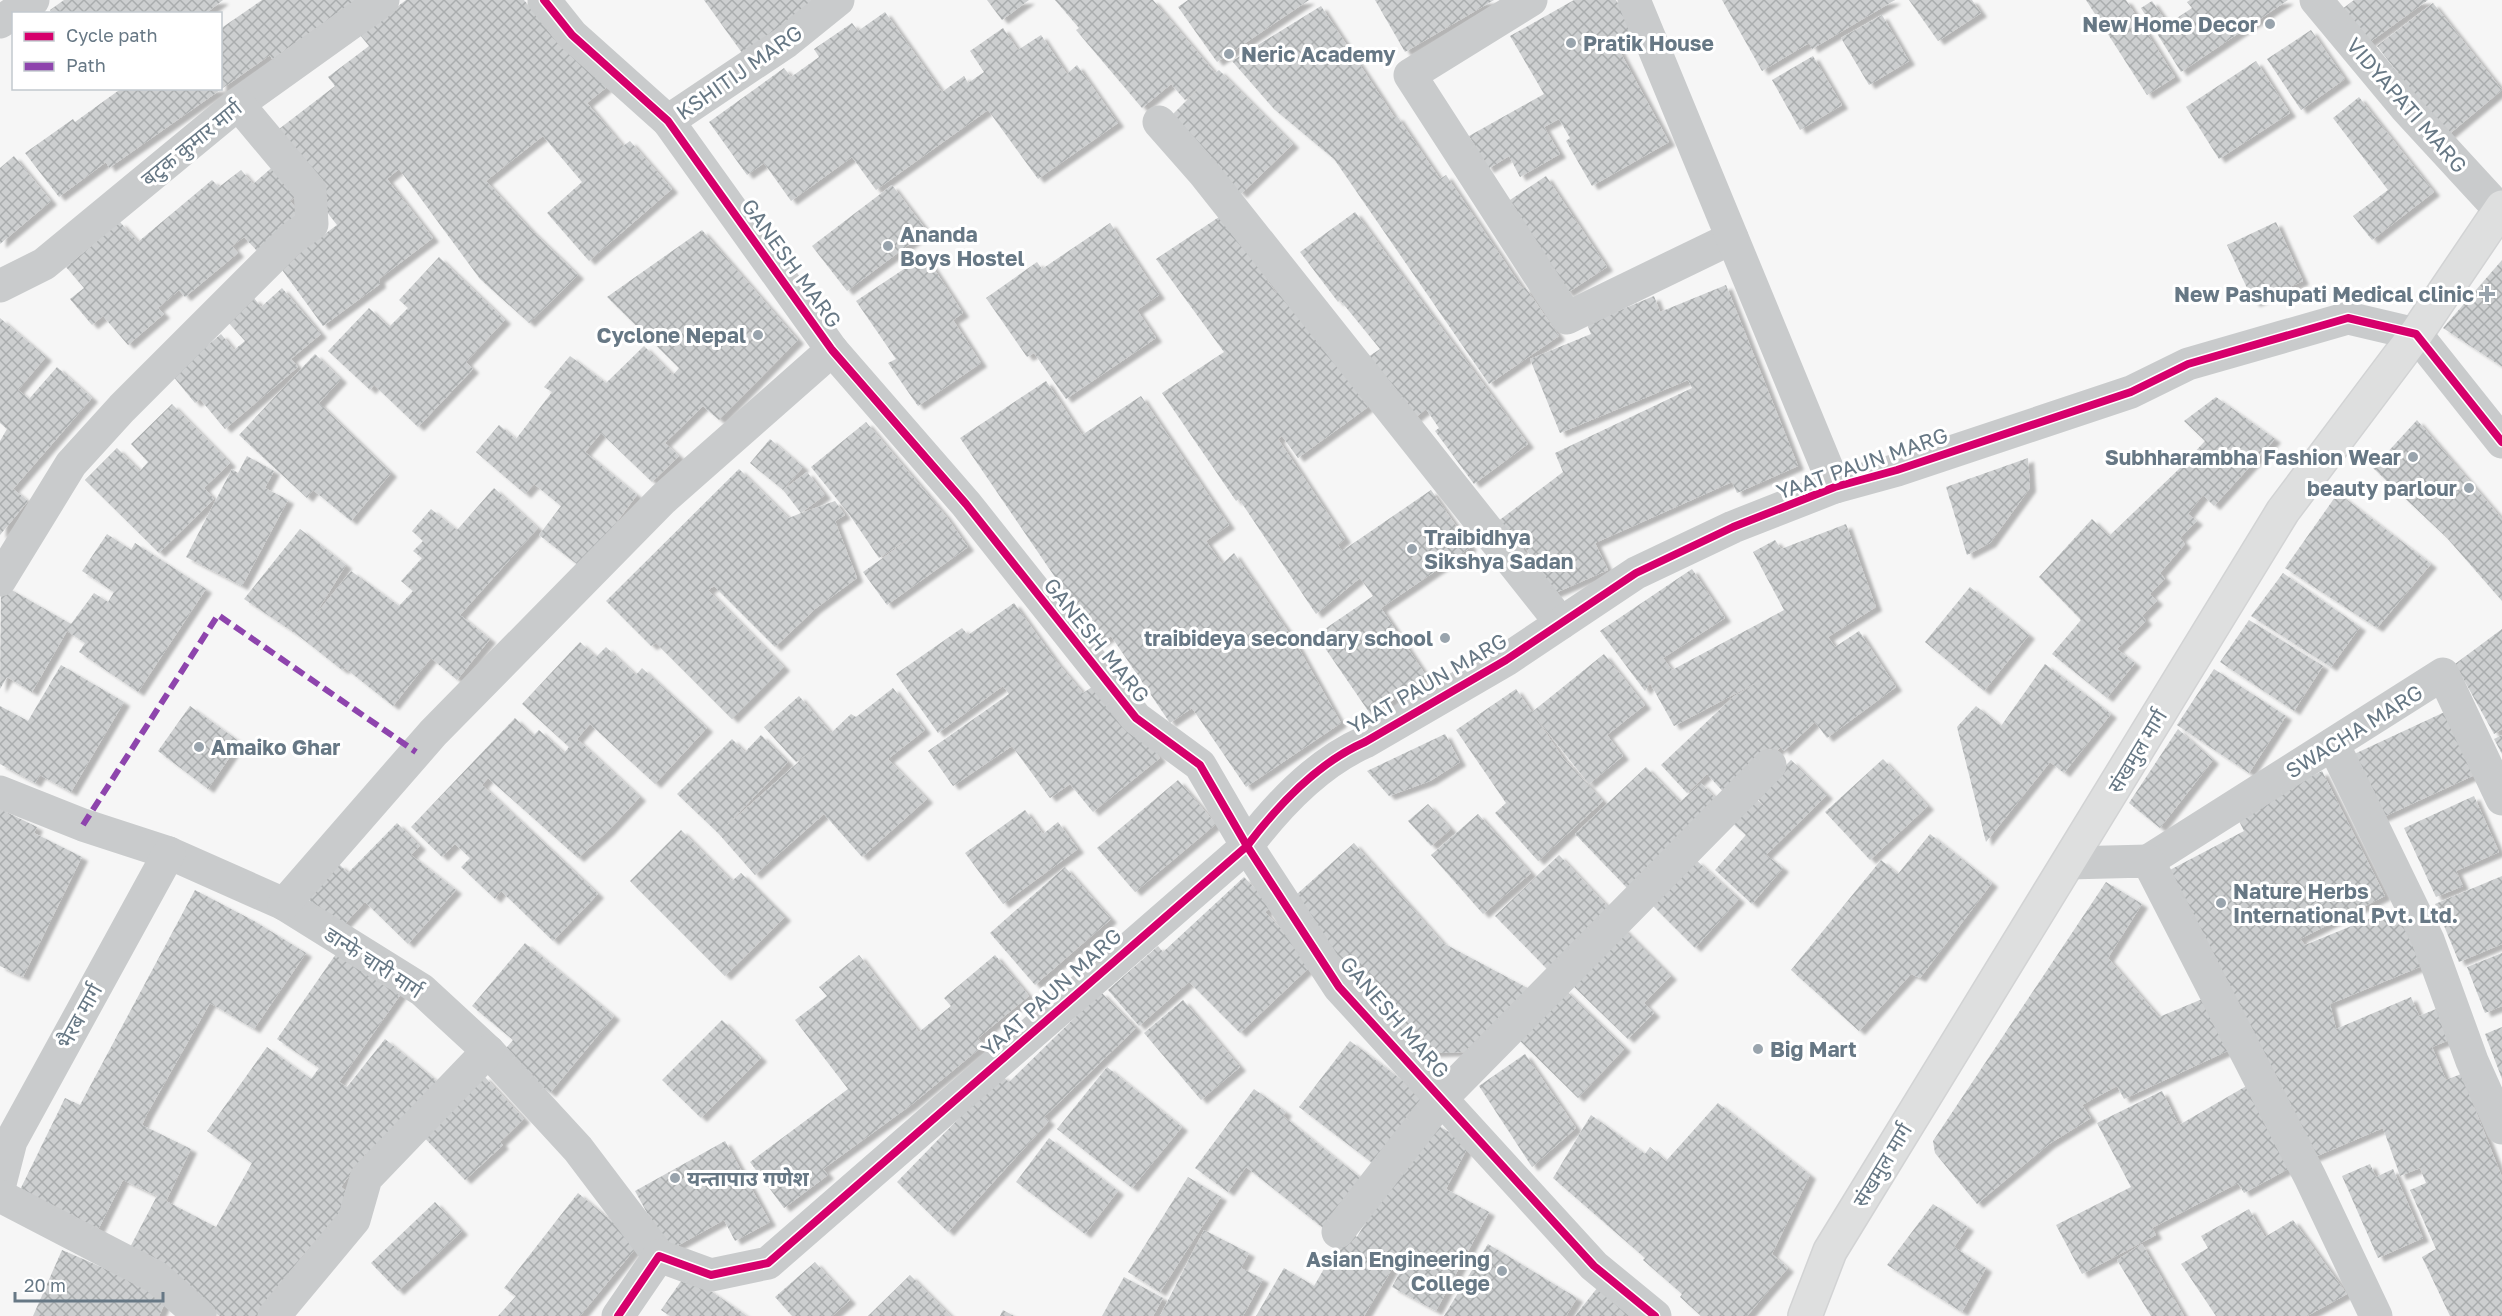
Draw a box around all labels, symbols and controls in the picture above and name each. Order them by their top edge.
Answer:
place label: New Home Decor [2082,11,2258,37]
legend [12,12,222,90]
marker: New Home Decor [2263,17,2277,31]
street label: KSHITIJ MARG [671,19,807,125]
text: Cycle path [66,24,158,46]
place label: Pratik House [1583,30,1714,56]
street label: VIDYAPATI MARG [2341,32,2473,178]
marker: Pratik House [1564,36,1578,50]
place label: Neric Academy [1241,41,1396,67]
marker: Neric Academy [1222,47,1236,61]
text: Path [66,54,106,76]
street label: बटुक कुमार मार्ग [136,94,248,192]
street label: GANESH MARG [736,193,848,333]
place label: Ananda Boys Hostel [900,221,1024,271]
marker: Ananda Boys Hostel [881,239,895,253]
place label: New Pashupati Medical clinic [2174,281,2474,307]
marker: New Pashupati Medical clinic [2478,285,2496,303]
place label: Cyclone Nepal [596,322,746,348]
marker: Cyclone Nepal [751,328,765,342]
street label: YAAT PAUN MARG [1773,421,1951,505]
place label: Subhharambha Fashion Wear [2105,444,2401,470]
marker: Subhharambha Fashion Wear [2406,450,2420,464]
place label: beauty parlour [2307,475,2457,501]
marker: beauty parlour [2462,481,2476,495]
place label: Traibidhya Sikshya Sadan [1424,524,1573,574]
marker: Traibidhya Sikshya Sadan [1405,542,1419,556]
street label: GANESH MARG [1039,572,1155,708]
place label: traibideya secondary school [1144,625,1433,651]
street label: YAAT PAUN MARG [1343,627,1511,739]
marker: traibideya secondary school [1438,631,1452,645]
street label: SWACHA MARG [2281,678,2427,784]
street label: संखमुल मार्ग [2102,703,2174,798]
place label: Amaiko Ghar [211,734,340,760]
marker: Amaiko Ghar [192,740,206,754]
place label: Nature Herbs International Pvt. Ltd. [2233,878,2458,928]
marker: Nature Herbs International Pvt. Ltd. [2214,896,2228,910]
street label: डान्फे चारी मार्ग [319,920,429,1004]
street label: YAAT PAUN MARG [976,922,1126,1062]
street label: GANESH MARG [1335,951,1455,1083]
street label: भैरब मार्ग [51,978,108,1053]
place label: Big Mart [1770,1036,1857,1062]
marker: Big Mart [1751,1042,1765,1056]
street label: संखमुल मार्ग [1847,1117,1919,1212]
place label: यन्तापाउ गणेश [687,1165,810,1191]
marker: यन्तापाउ गणेश [668,1171,682,1185]
place label: Asian Engineering College [1306,1246,1490,1296]
marker: Asian Engineering College [1495,1264,1509,1278]
scale bar [15,1265,164,1303]
text: 20 m [24,1274,66,1296]

